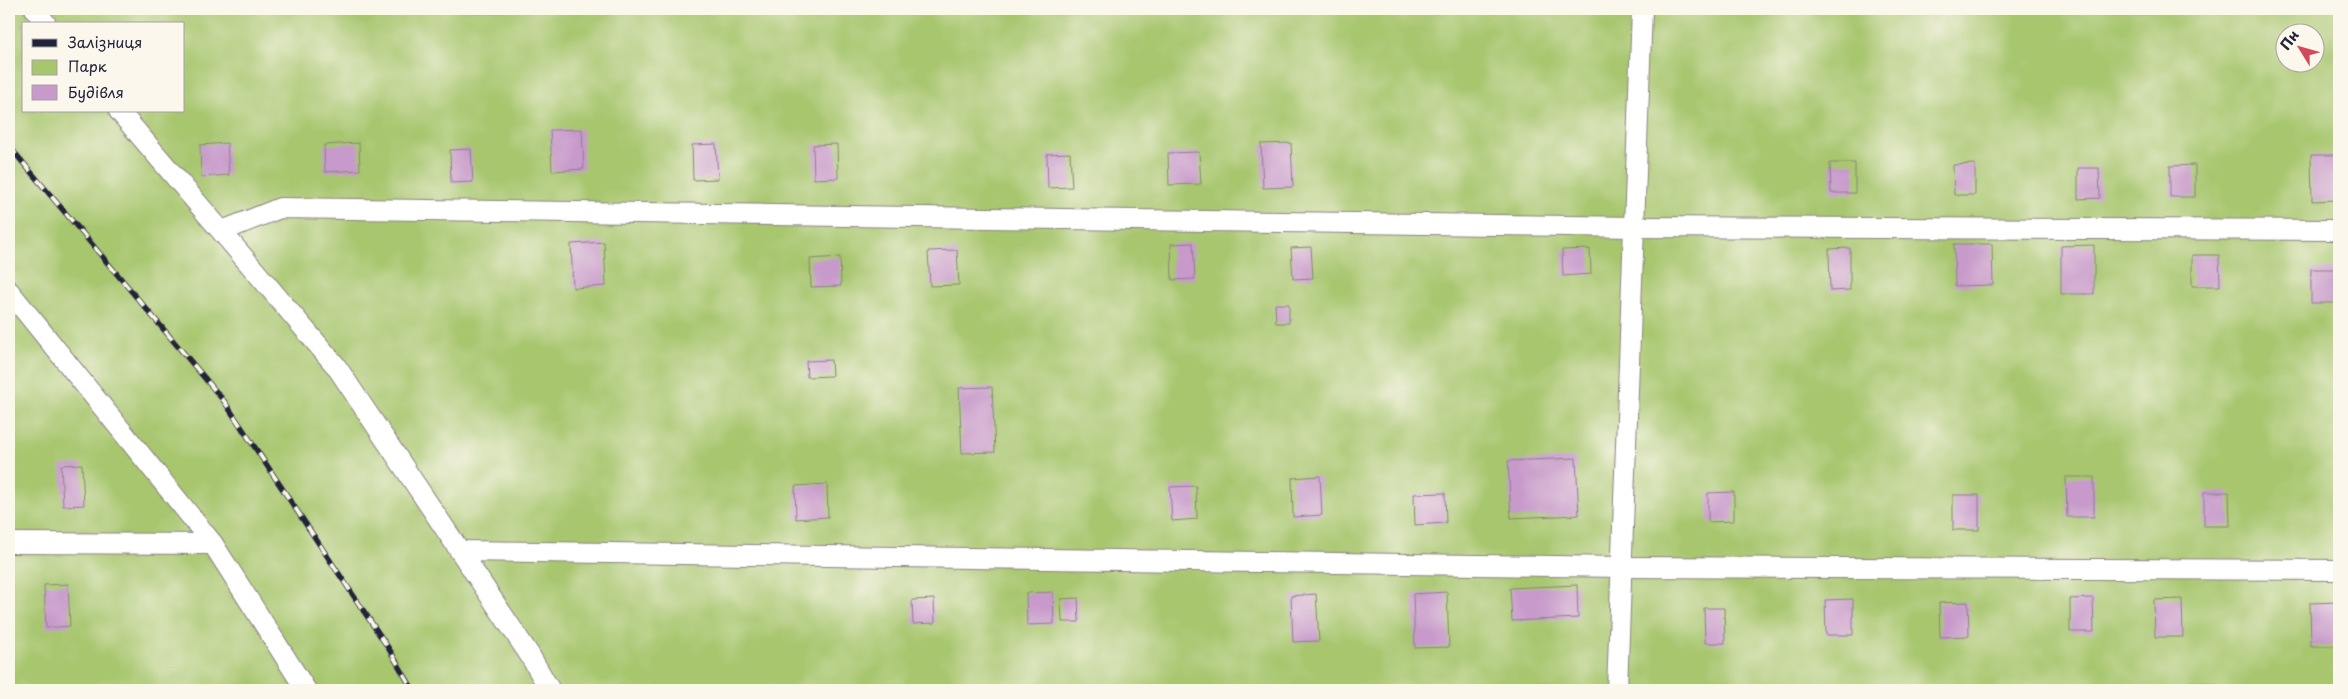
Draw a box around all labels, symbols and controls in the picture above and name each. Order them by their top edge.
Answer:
legend [22,22,185,112]
north arrow [2276,22,2326,72]
text: Пн [2275,25,2304,54]
text: Залізниця [67,30,142,53]
text: Парк [68,54,107,77]
text: Будівля [68,80,124,103]

